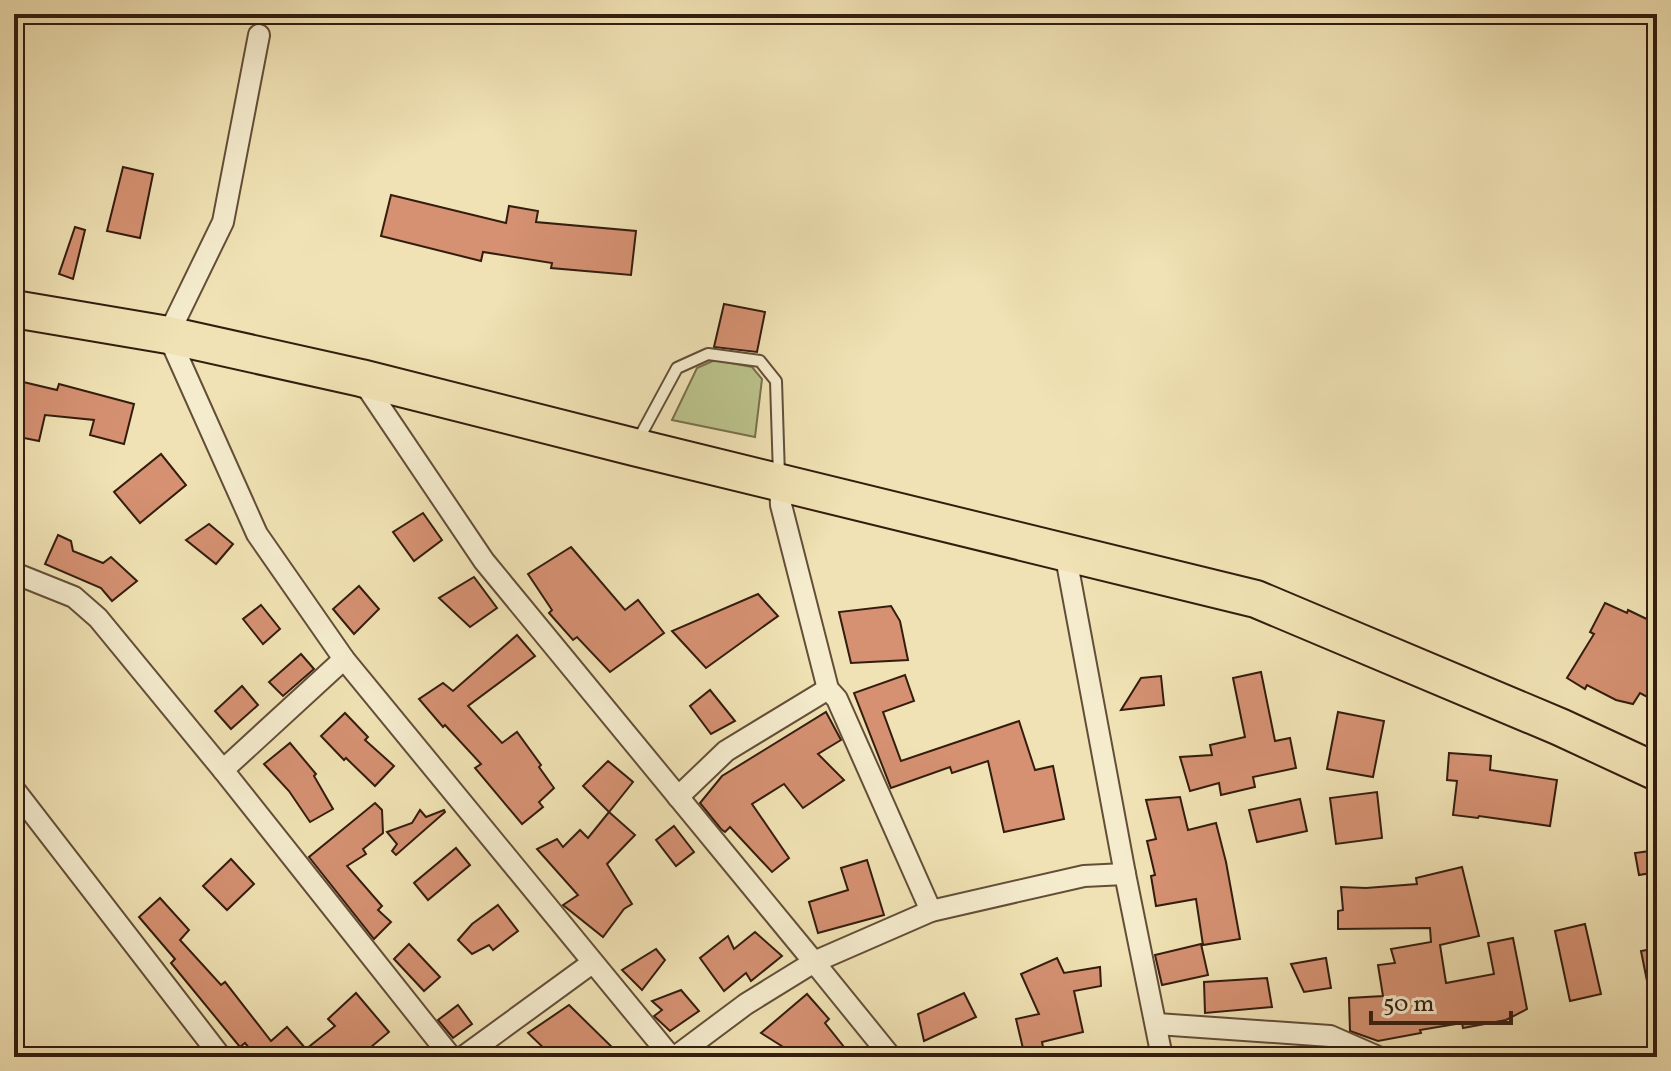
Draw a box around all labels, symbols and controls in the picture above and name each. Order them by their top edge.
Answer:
scale bar [1371,975,1511,1025]
text: 50 m [1383,988,1435,1022]

